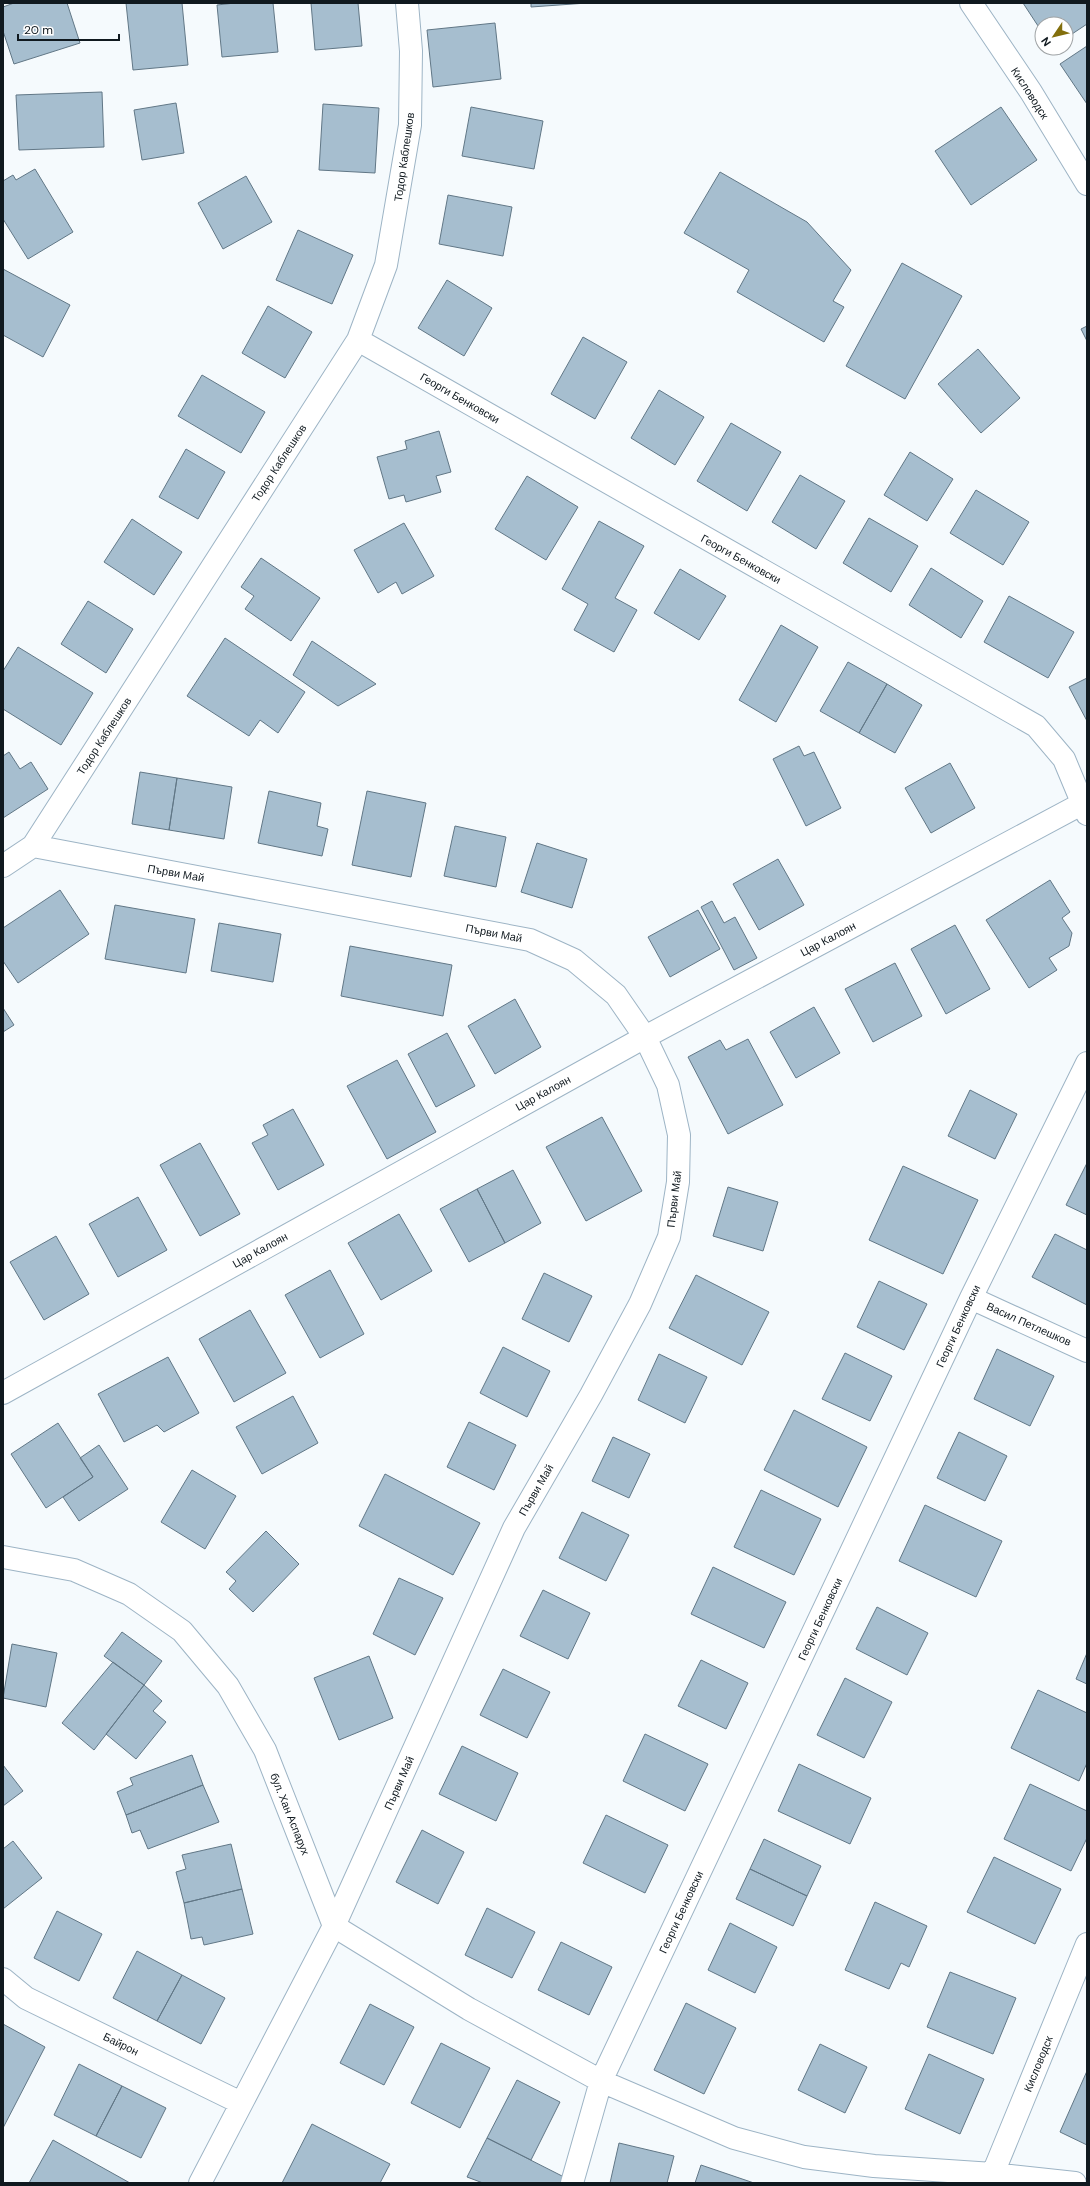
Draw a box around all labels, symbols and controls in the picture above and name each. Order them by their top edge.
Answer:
scale bar [18,16,119,42]
north arrow [1034,16,1074,56]
text: 20 m [24,22,53,38]
text: N [1038,34,1054,49]
street label: Кисловодск [1008,64,1052,122]
street label: Тодор Каблешков [391,111,417,202]
street label: Георги Бенковски [418,370,502,426]
street label: Тодор Каблешков [249,421,309,505]
street label: Георги Бенковски [699,531,783,587]
street label: Тодор Каблешков [74,694,134,778]
street label: Първи Май [147,861,205,885]
street label: Цар Калоян [798,919,858,959]
street label: Първи Май [465,921,523,945]
street label: Цар Калоян [513,1072,573,1114]
street label: Първи Май [664,1170,684,1228]
street label: Цар Калоян [230,1229,290,1271]
street label: Георги Бенковски [933,1283,983,1369]
street label: Васил Петлешков [985,1299,1074,1349]
street label: Първи Май [516,1462,556,1518]
street label: Георги Бенковски [795,1576,845,1662]
street label: Първи Май [381,1754,417,1812]
street label: бул. Хан Аспарух [267,1771,313,1858]
street label: Георги Бенковски [656,1869,706,1955]
street label: Байрон [101,2029,141,2059]
street label: Кисловодск [1020,2034,1056,2094]

